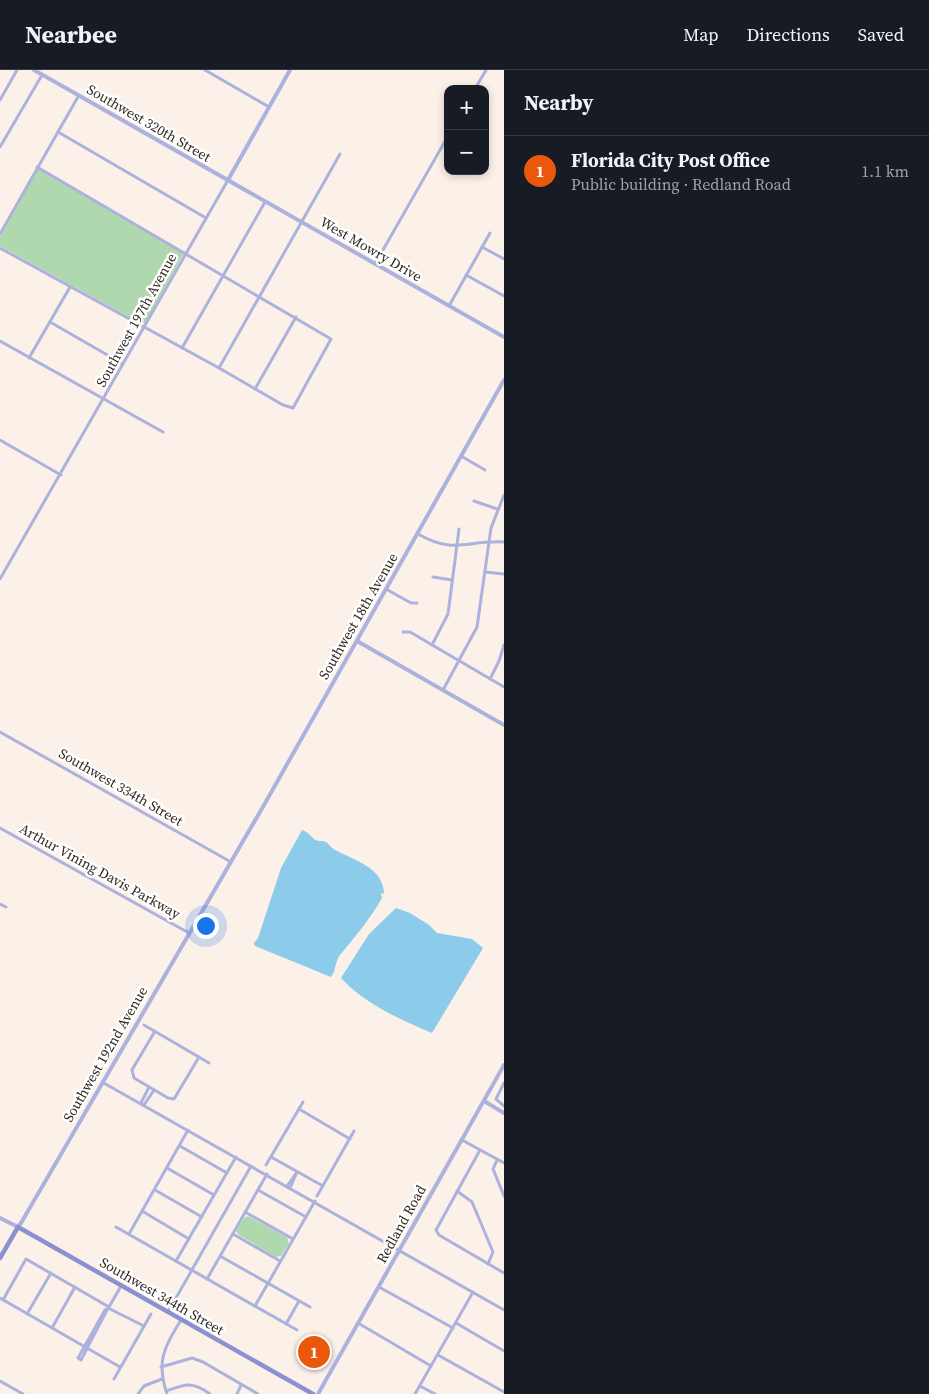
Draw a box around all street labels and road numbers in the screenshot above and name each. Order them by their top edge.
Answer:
street label: Southwest 320th Street [83,79,215,167]
street label: West Mowry Drive [316,212,426,286]
street label: Southwest 197th Avenue [91,250,181,390]
street label: Southwest 18th Avenue [314,549,402,683]
street label: Southwest 334th Street [55,743,187,831]
street label: Arthur Vining Davis Parkway [16,818,185,924]
street label: Southwest 192nd Avenue [58,983,152,1125]
street label: Redland Road [371,1181,431,1267]
street label: Southwest 344th Street [96,1252,228,1340]

